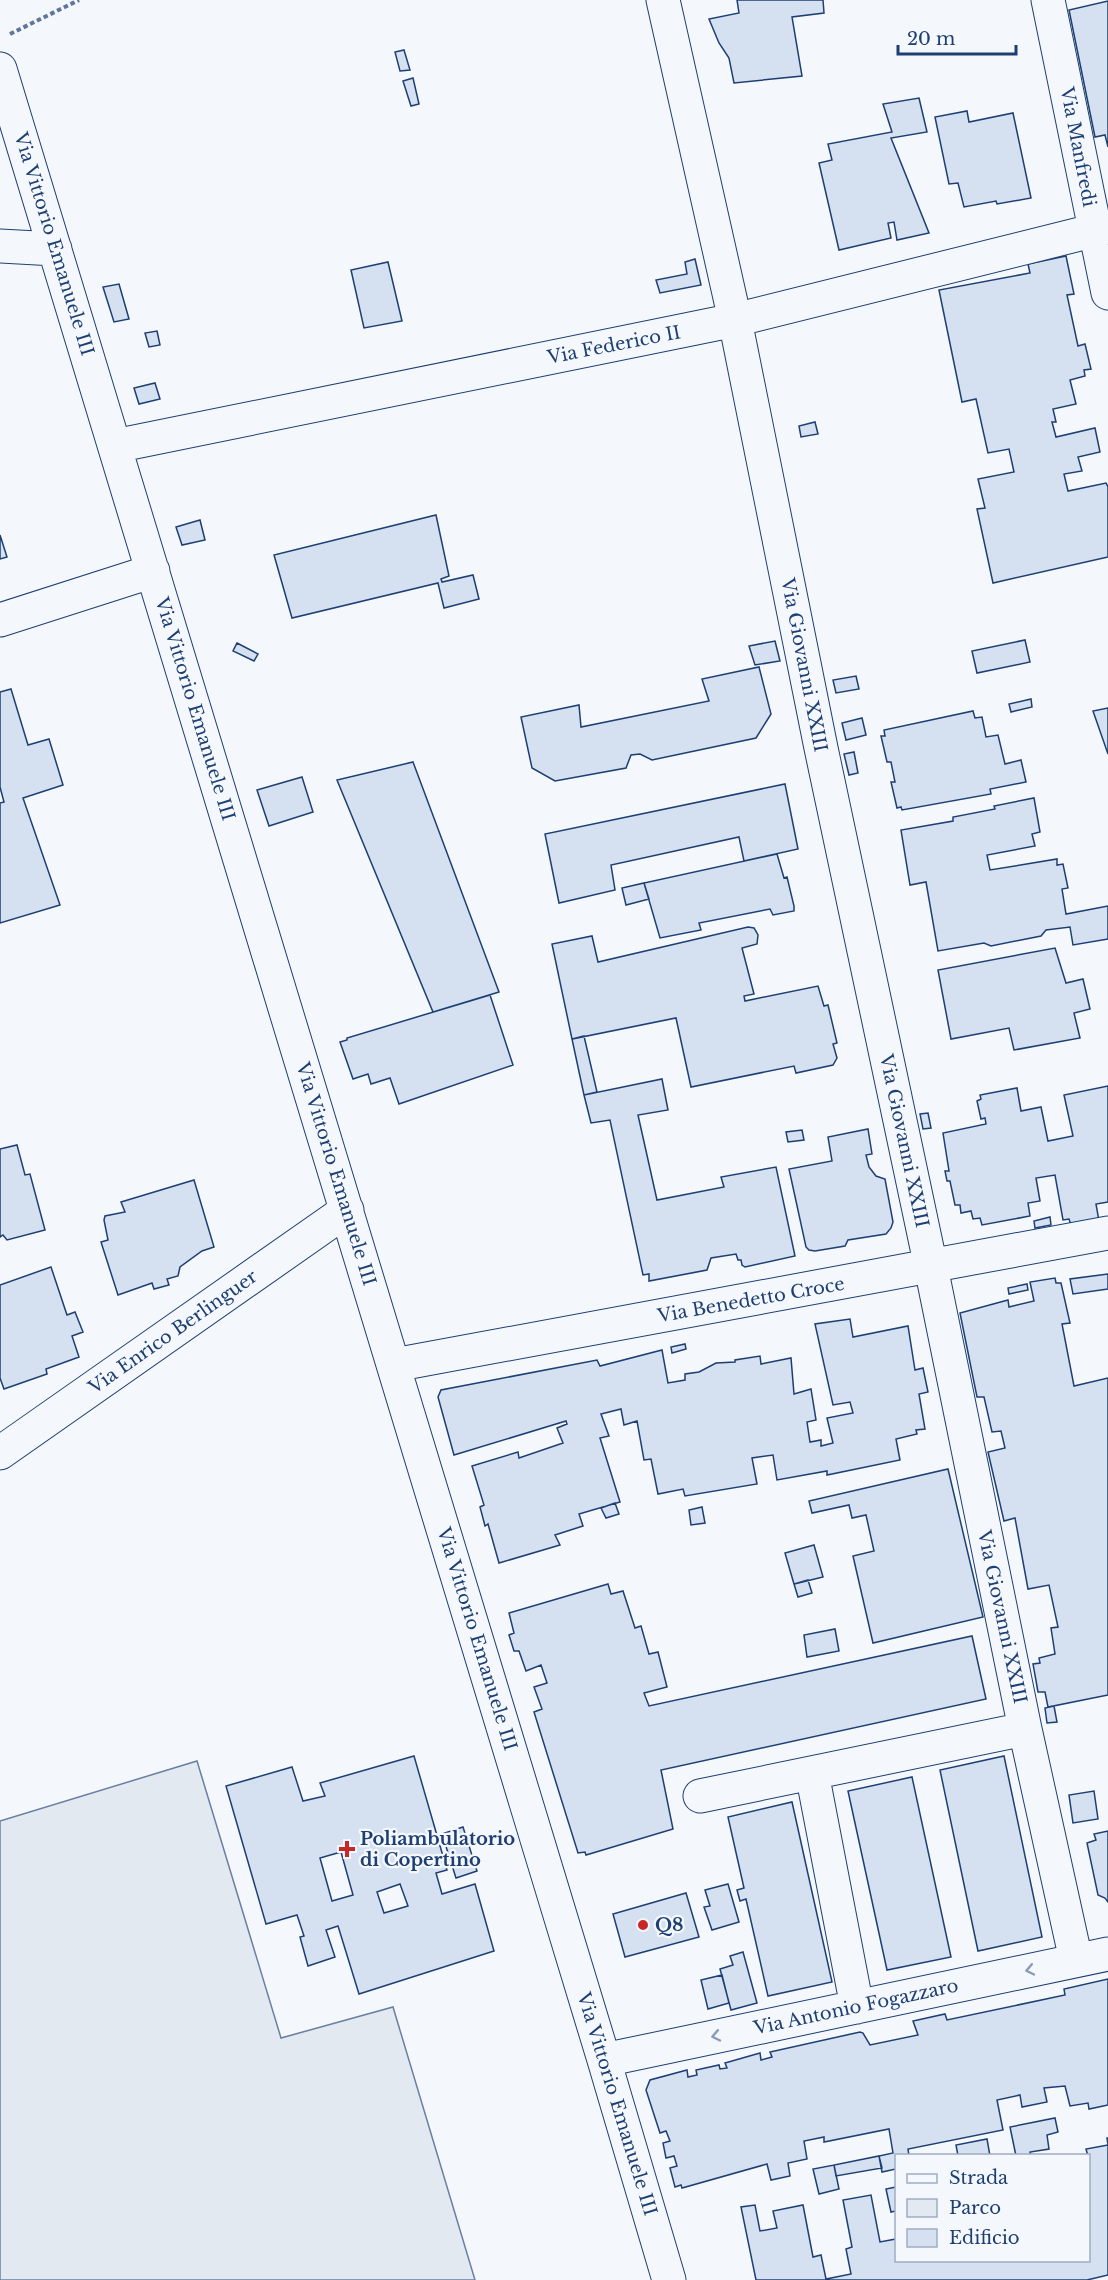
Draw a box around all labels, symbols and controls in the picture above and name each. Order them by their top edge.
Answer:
scale bar [898,18,1016,56]
text: 20 m [907,28,955,50]
street label: Via Manfredi [1055,84,1100,209]
street label: Via Vittorio Emanuele III [9,129,98,358]
street label: Via Federico II [544,321,683,369]
street label: Via Giovanni XXIII [776,575,832,754]
street label: Via Vittorio Emanuele III [150,594,239,823]
street label: Via Giovanni XXIII [875,1051,933,1230]
street label: Via Vittorio Emanuele III [291,1059,380,1288]
street label: Via Enrico Berlinguer [84,1265,262,1399]
street label: Via Benedetto Croce [655,1273,846,1327]
street label: Via Vittorio Emanuele III [432,1524,521,1753]
street label: Via Giovanni XXIII [973,1527,1031,1706]
place label: Poliambulatorio di Copertino [360,1828,515,1871]
marker: Poliambulatorio di Copertino [338,1840,356,1858]
place label: Q8 [655,1914,684,1936]
marker: Q8 [636,1918,650,1932]
one-way arrow [1026,1963,1036,1976]
street label: Via Antonio Fogazzaro [751,1975,960,2040]
street label: Via Vittorio Emanuele III [572,1989,661,2218]
one-way arrow [711,2029,721,2042]
legend [895,2154,1090,2262]
text: Strada [949,2167,1008,2189]
text: Parco [949,2197,1001,2219]
text: Edificio [949,2227,1020,2249]

